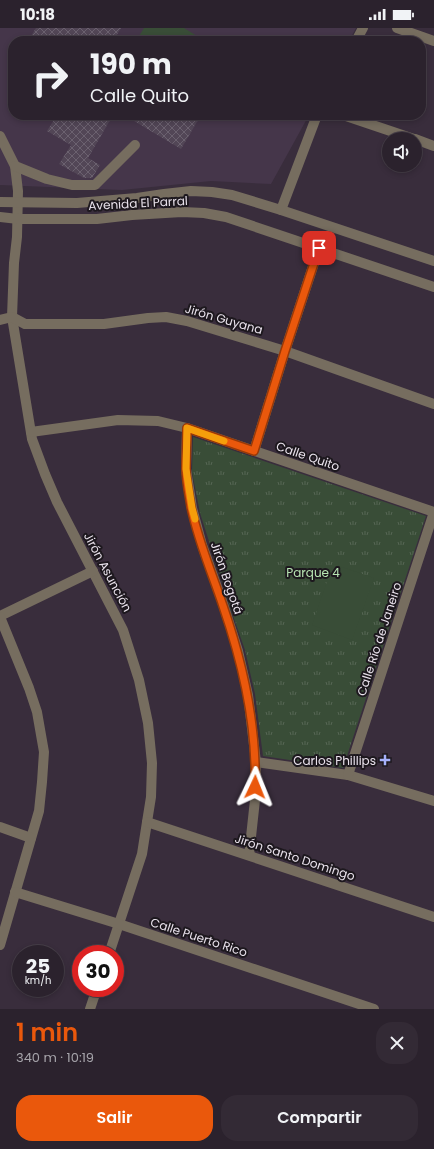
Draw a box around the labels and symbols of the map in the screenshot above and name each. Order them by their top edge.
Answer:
street label: Avenida El Parral [88,192,188,214]
pin [302,231,336,265]
street label: Jirón Guyana [183,300,265,338]
street label: Calle Quito [274,437,342,475]
street label: Jirón Asunción [80,529,136,615]
street label: Jirón Bogotá [207,539,247,617]
park label: Parque 4 [286,564,340,581]
street label: Calle Río de Janeiro [353,580,405,698]
place label: Carlos Phillips [293,752,376,769]
marker: Carlos Phillips [379,754,391,766]
position arrow [234,766,276,808]
street label: Jirón Santo Domingo [233,830,358,885]
street label: Calle Puerto Rico [148,913,250,961]
speed limit sign: 30 [72,945,124,997]

